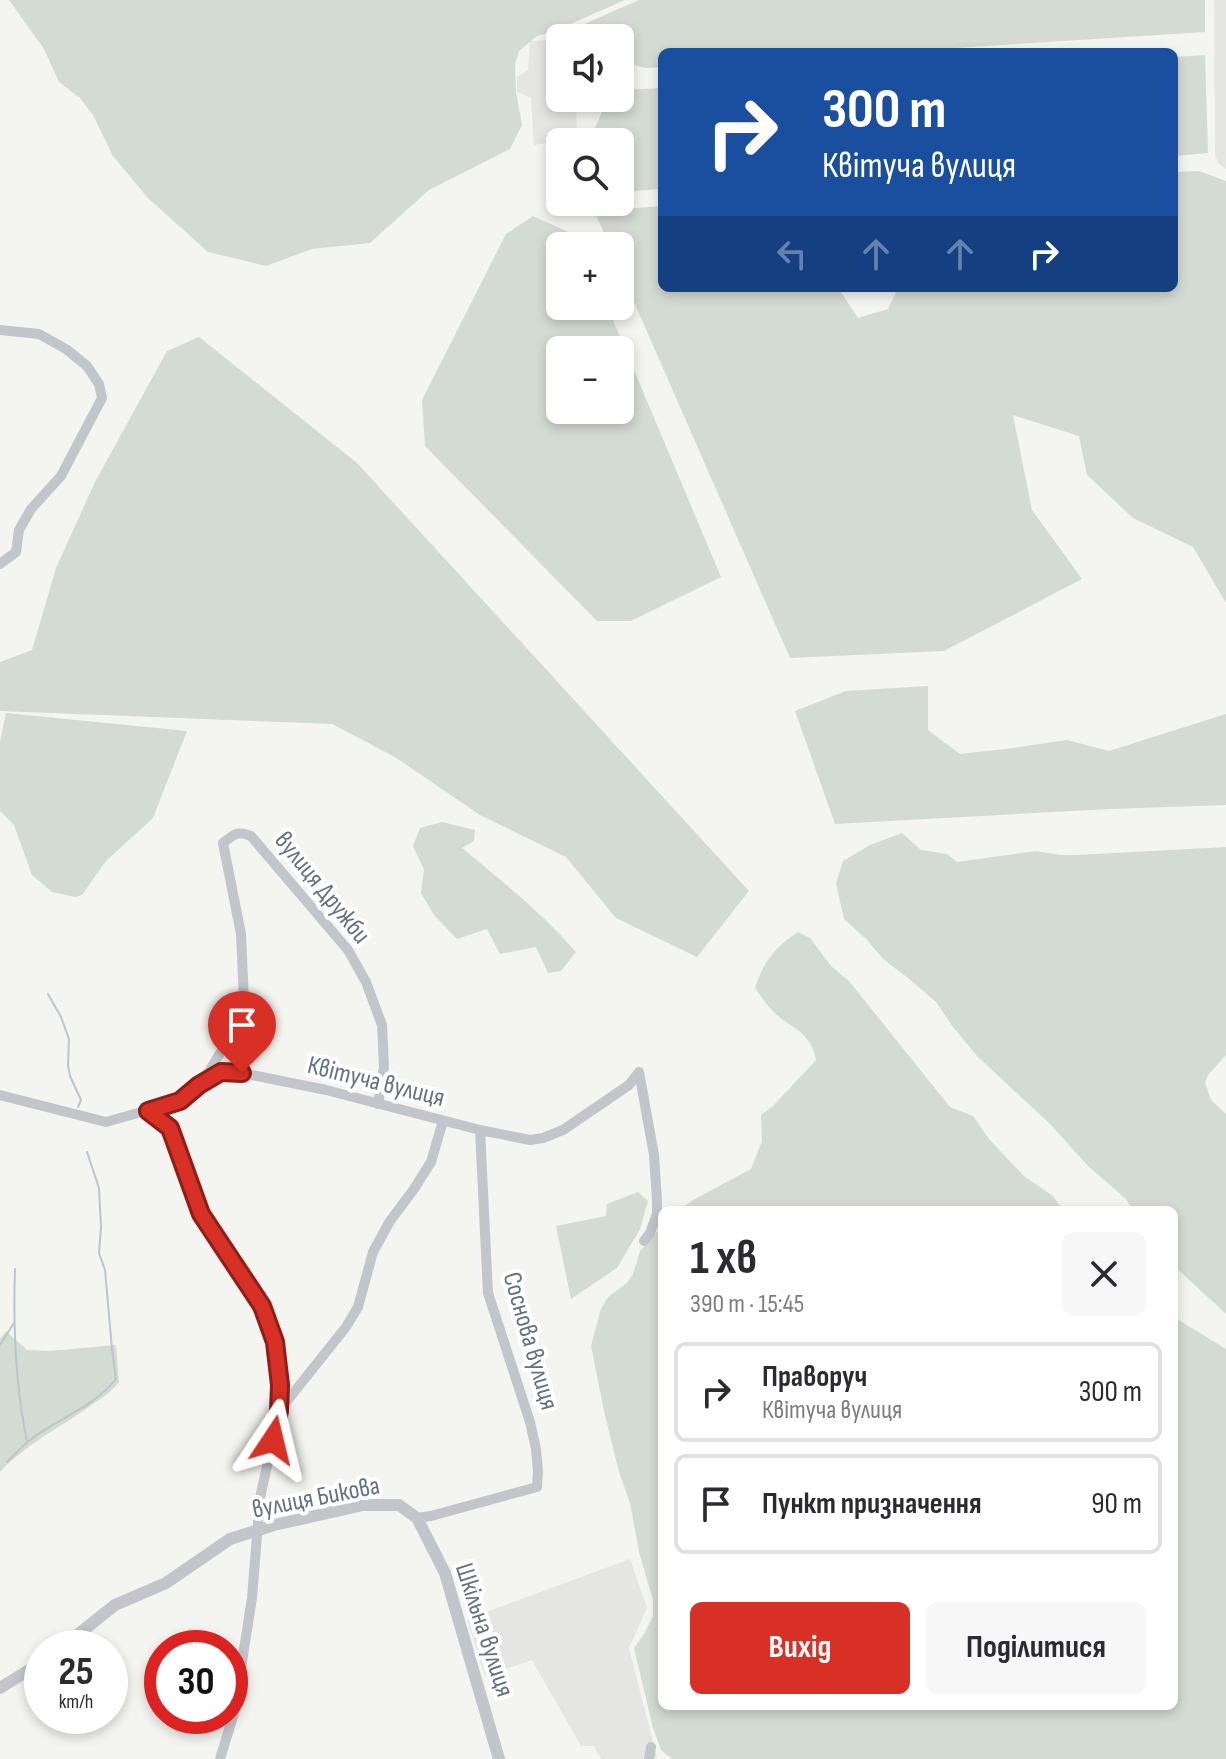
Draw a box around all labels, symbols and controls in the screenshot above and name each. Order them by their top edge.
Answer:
map controls [546,24,634,424]
button: sound [546,24,634,112]
text: 300 m [822,77,946,144]
icon: right [690,80,794,184]
button: search [546,128,634,216]
text: Квітуча вулиця [822,145,1016,188]
button: + [546,232,634,320]
icon: left [770,232,814,276]
icon: ahead [854,232,898,276]
icon: ahead [938,232,982,276]
icon: right [1022,232,1066,276]
button: − [546,336,634,424]
street label: вулиця Дружби [268,826,376,950]
pin [208,991,276,1073]
icon: arrive [220,1003,264,1047]
street label: Квітуча вулиця [304,1050,448,1114]
text: 1 хв [690,1230,757,1287]
button: close [1062,1232,1146,1316]
street label: Соснова вулиця [496,1269,564,1413]
text: 390 m · 15:45 [690,1289,804,1320]
text: Праворуч [762,1359,867,1395]
icon: right [694,1370,738,1414]
text: 300 m [1079,1374,1142,1410]
text: Квітуча вулиця [762,1395,902,1426]
position arrow [231,1398,315,1482]
street label: вулиця Бикова [250,1470,382,1526]
icon: arrive [694,1482,738,1526]
text: Пункт призначення [762,1486,982,1522]
text: 90 m [1091,1486,1142,1522]
street label: Шкільна вулиця [448,1559,520,1701]
button: Вихід [690,1602,910,1694]
button: Поділитися [926,1602,1146,1694]
speed limit sign: 30 [144,1630,248,1734]
text: 25 [58,1648,94,1696]
text: km/h [59,1690,93,1714]

